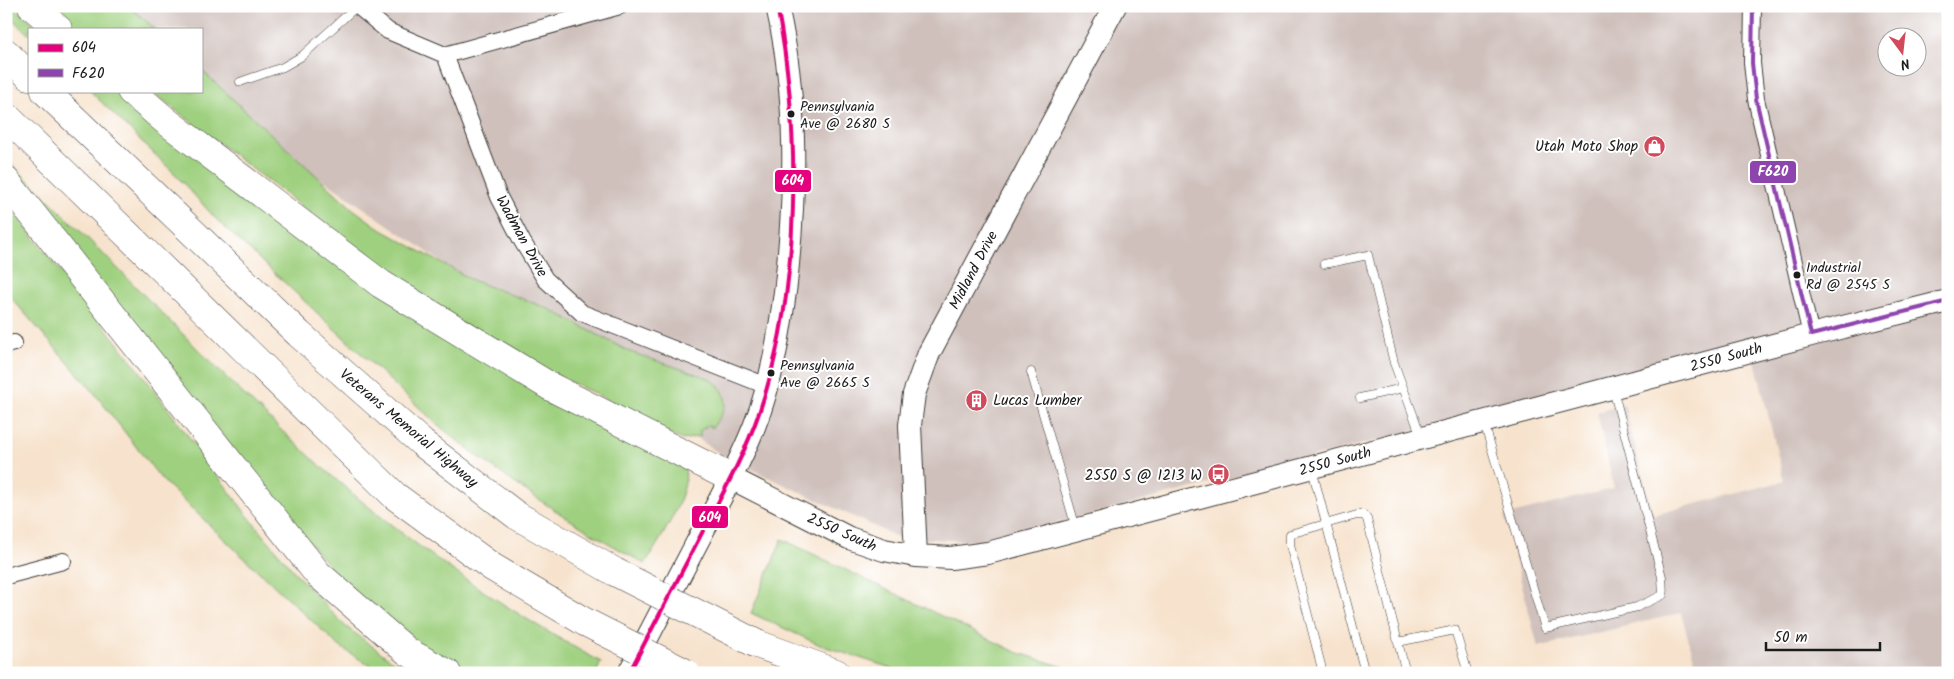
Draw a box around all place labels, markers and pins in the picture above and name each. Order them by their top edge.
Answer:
place label: Pennsylvania Ave @ 2680 S [800,96,890,135]
marker: Pennsylvania Ave @ 2680 S [786,109,796,119]
shop icon: Utah Moto Shop [1642,134,1666,158]
place label: Utah Moto Shop [1535,135,1638,159]
place label: Industrial Rd @ 2545 S [1806,257,1890,296]
marker: Industrial Rd @ 2545 S [1792,270,1802,280]
place label: Pennsylvania Ave @ 2665 S [780,355,870,394]
marker: Pennsylvania Ave @ 2665 S [766,368,776,378]
building icon: Lucas Lumber [965,388,989,412]
place label: Lucas Lumber [993,389,1082,413]
bus stop icon: 2550 S @ 1213 W [1206,463,1230,487]
place label: 2550 S @ 1213 W [1085,464,1202,488]

